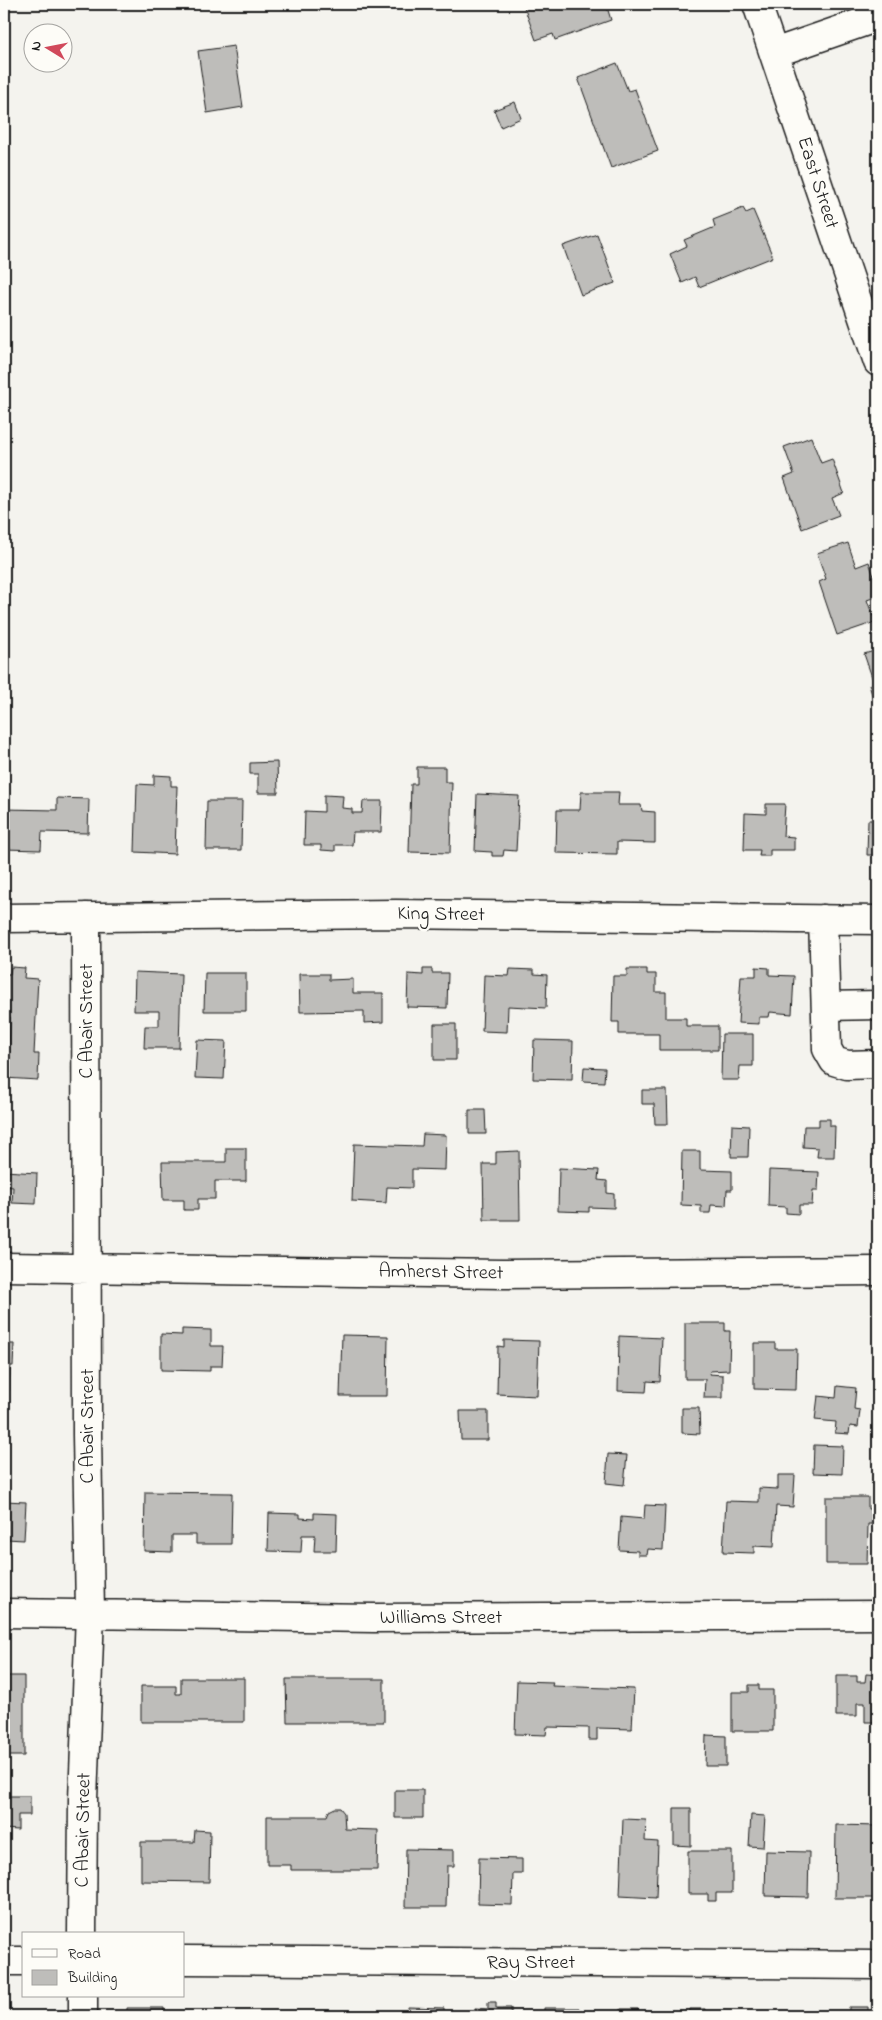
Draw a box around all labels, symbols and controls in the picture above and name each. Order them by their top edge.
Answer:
north arrow [22,22,72,72]
text: N [26,40,48,52]
street label: East Street [788,133,846,233]
street label: King Street [397,900,485,931]
street label: C Abair Street [73,963,102,1078]
street label: Amherst Street [378,1257,504,1289]
street label: C Abair Street [74,1368,103,1483]
street label: Williams Street [380,1604,502,1633]
street label: C Abair Street [68,1772,100,1888]
legend [22,1932,185,1998]
text: Road [68,1943,101,1965]
street label: Ray Street [487,1949,575,1978]
text: Building [67,1967,117,1990]

